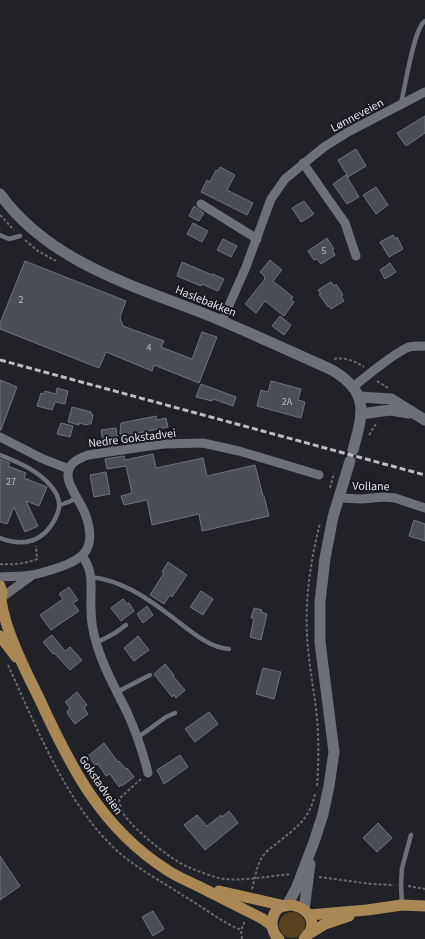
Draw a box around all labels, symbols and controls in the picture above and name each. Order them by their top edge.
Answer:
street label: Lønneveien [327,94,387,137]
house number: 5 [322,244,327,258]
street label: Haslebakken [173,281,239,321]
house number: 2 [19,293,24,307]
house number: 4 [147,341,152,355]
house number: 2A [282,395,293,409]
street label: Nedre Gokstadvei [87,425,177,452]
house number: 27 [6,475,16,489]
street label: Vollane [352,478,390,495]
street label: Gokstadveien [74,752,127,818]

